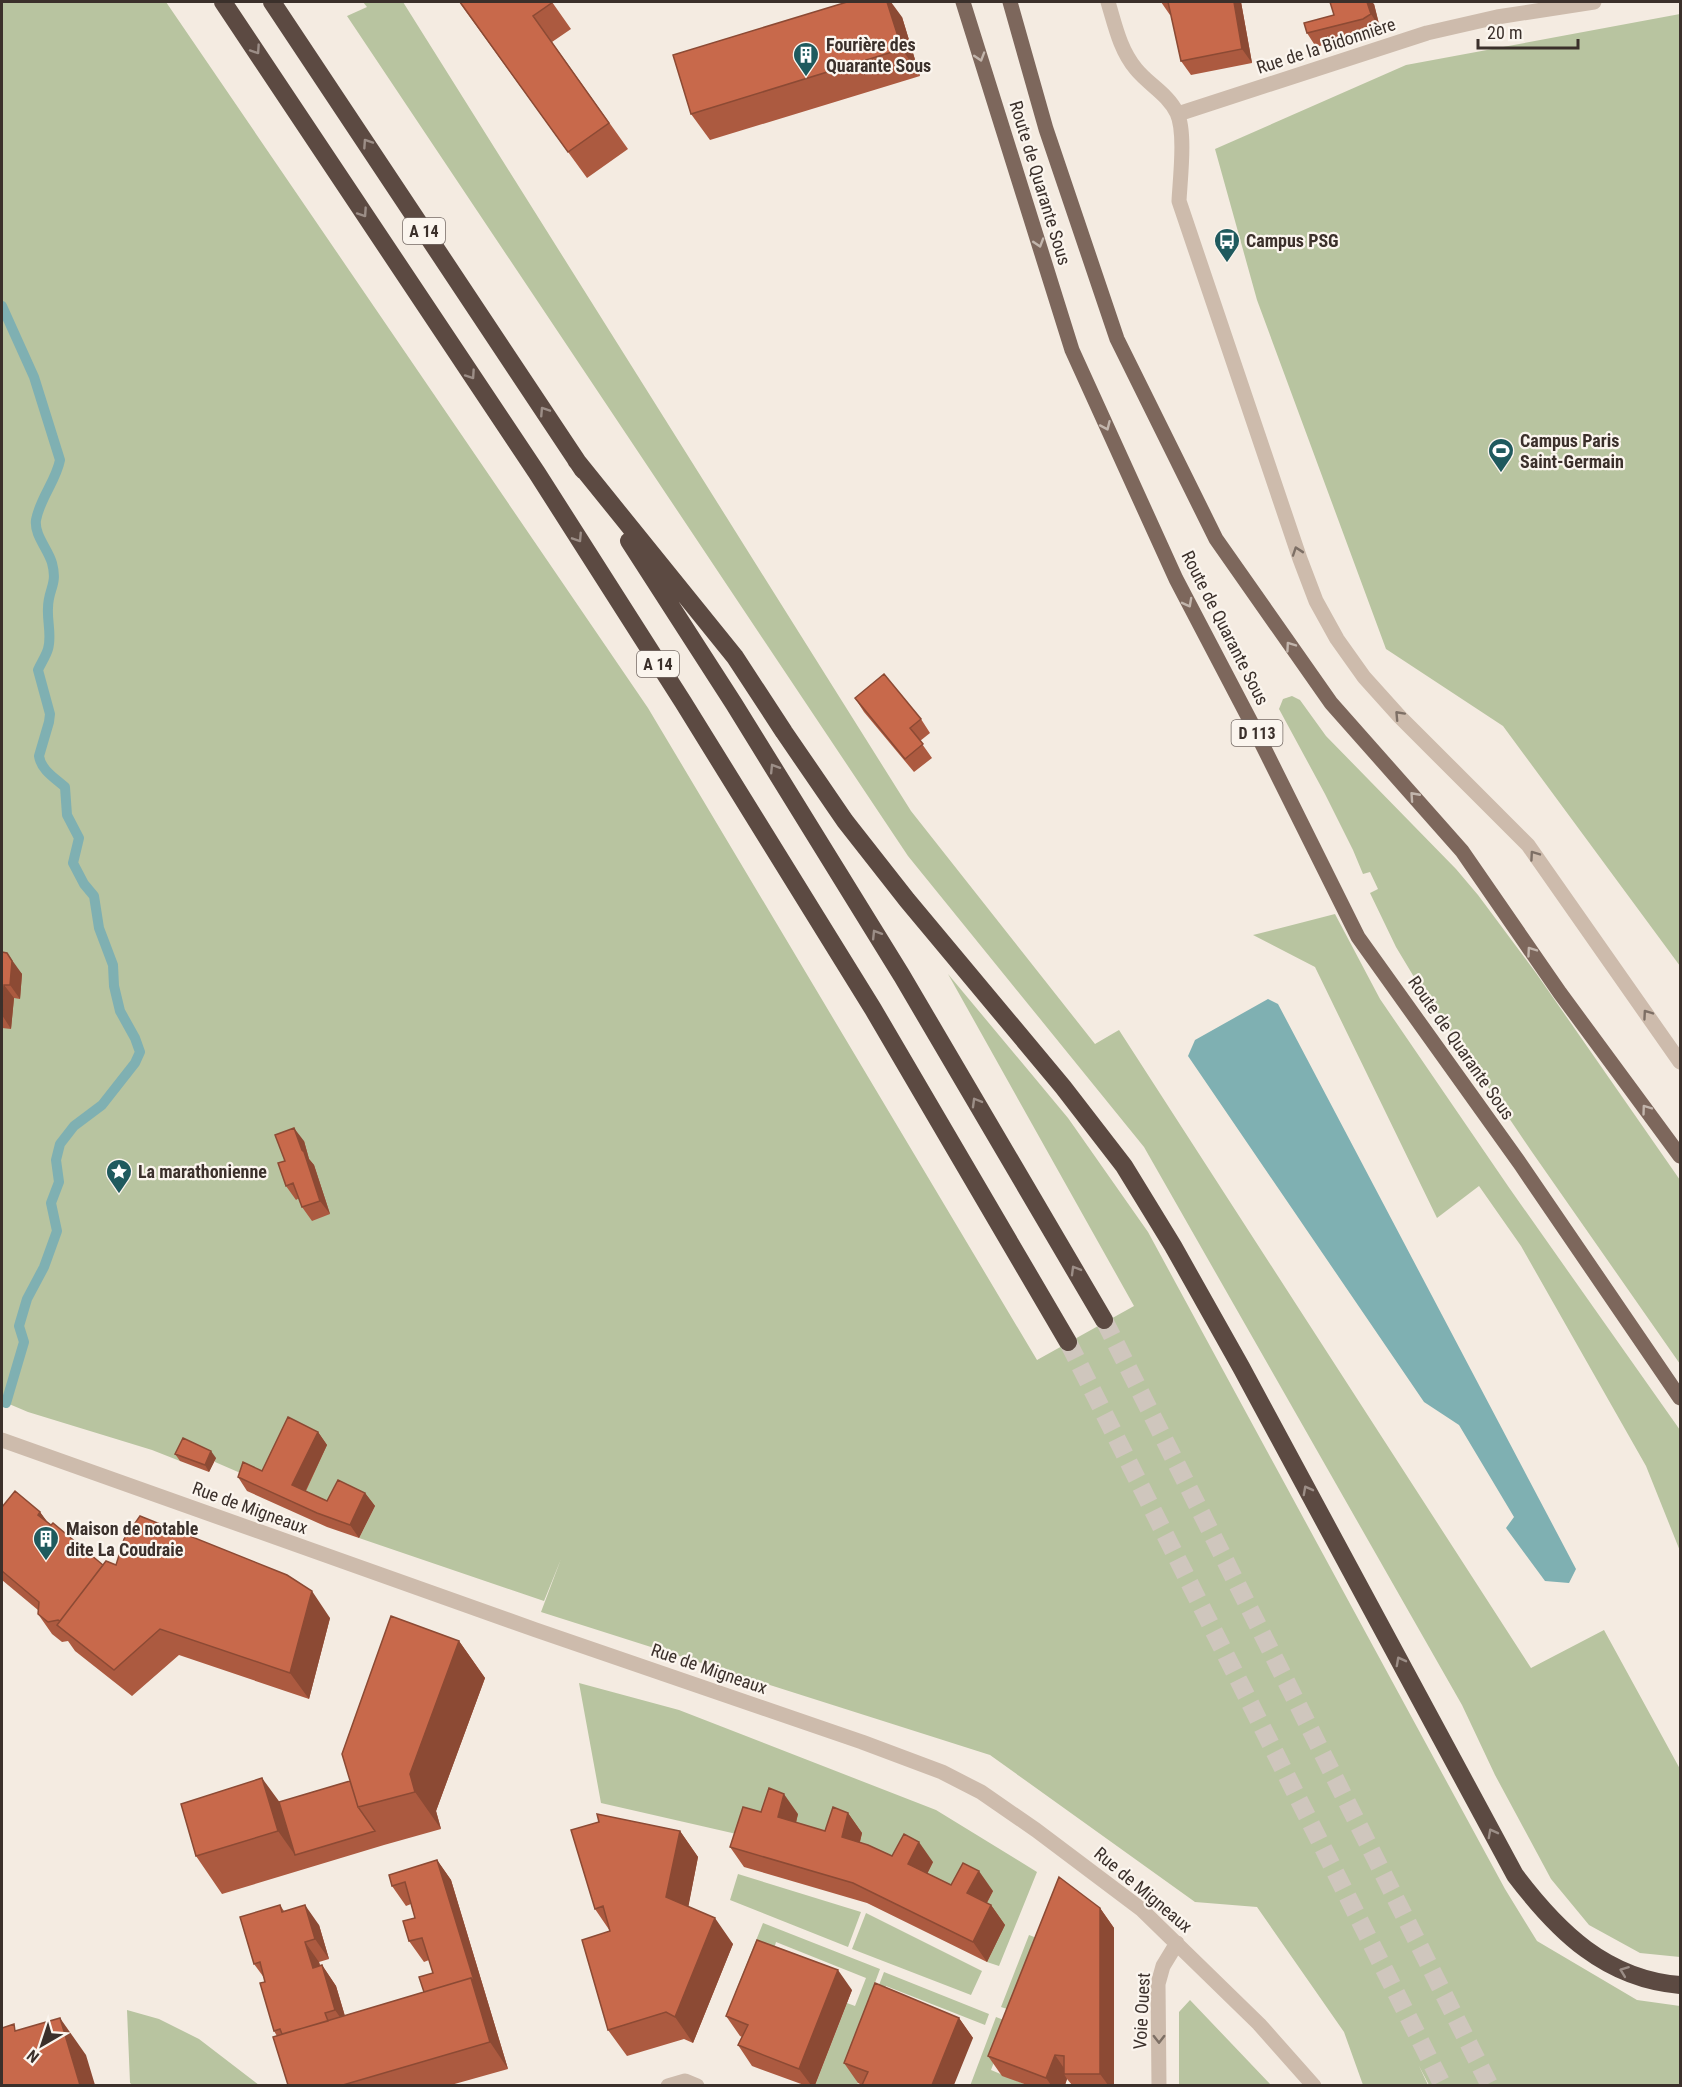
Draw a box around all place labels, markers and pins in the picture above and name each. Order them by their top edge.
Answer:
place label: Fourière des Quarante Sous [826,34,931,76]
building icon: Fourière des Quarante Sous [791,40,821,78]
bus stop icon: Campus PSG [1212,226,1242,264]
place label: Campus PSG [1246,230,1339,251]
place label: Campus Paris Saint-Germain [1520,430,1624,472]
sports icon: Campus Paris Saint-Germain [1486,436,1516,474]
place icon: La marathonienne [104,1157,134,1195]
place label: La marathonienne [138,1161,267,1182]
place label: Maison de notable dite La Coudraie [66,1518,199,1560]
building icon: Maison de notable dite La Coudraie [31,1524,61,1562]

